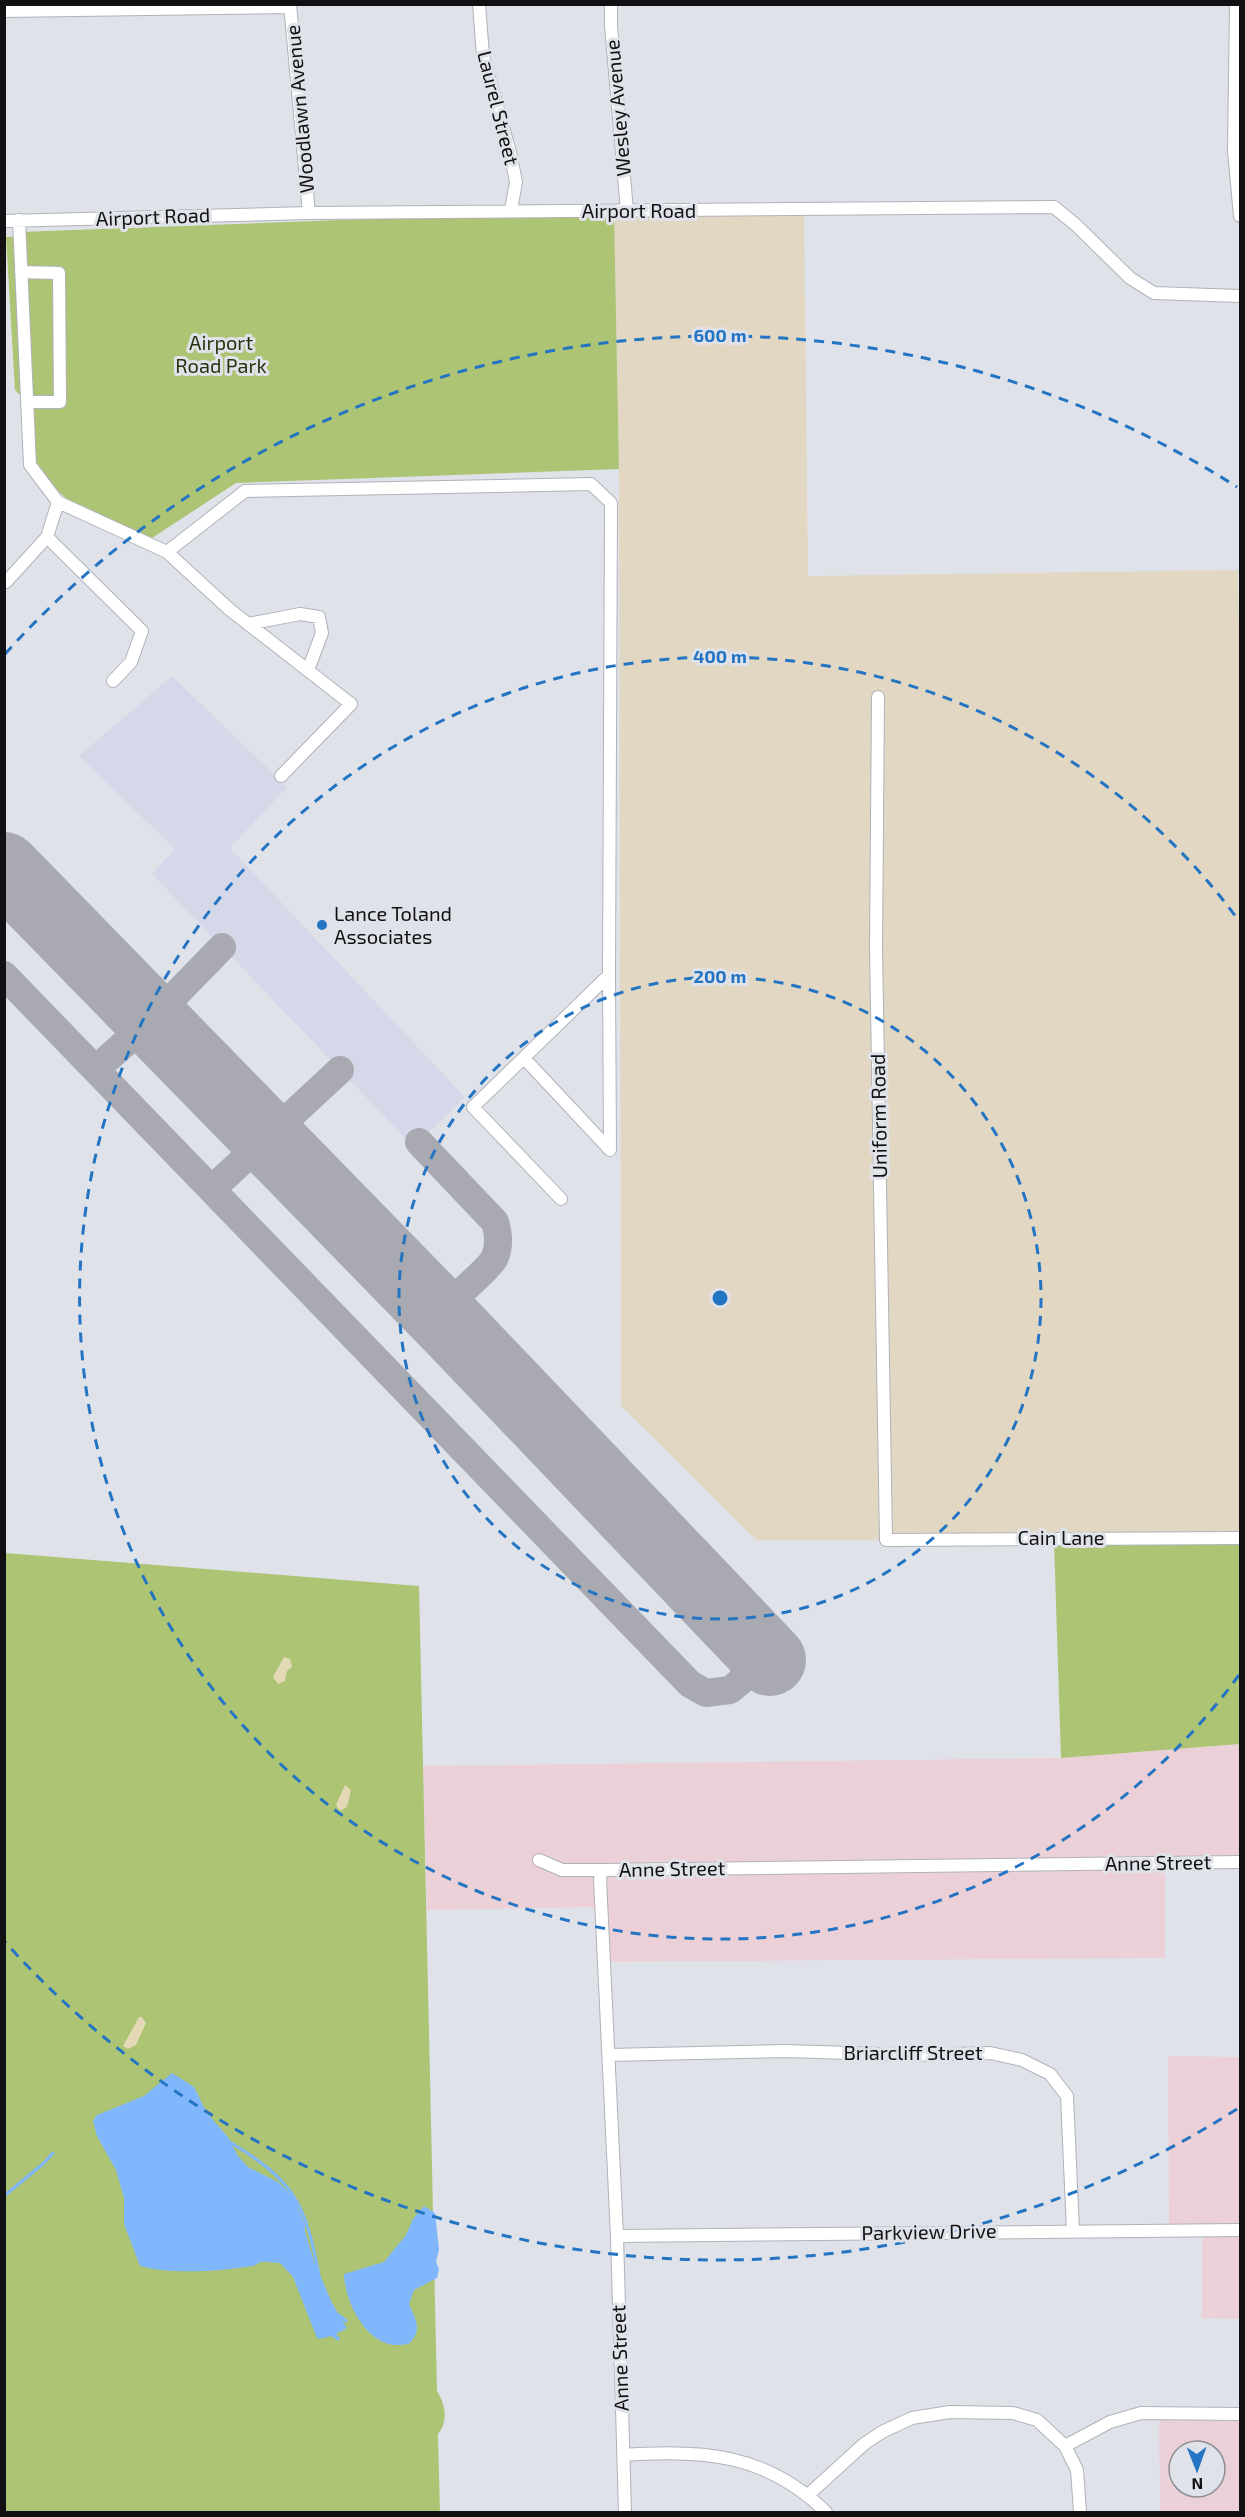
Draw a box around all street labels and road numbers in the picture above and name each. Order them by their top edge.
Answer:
street label: Woodlawn Avenue [280,24,318,194]
street label: Wesley Avenue [599,39,635,178]
street label: Laurel Street [473,48,525,168]
street label: Airport Road [582,198,696,222]
street label: Airport Road [95,202,211,230]
street label: Uniform Road [865,1053,891,1179]
street label: Cain Lane [1017,1525,1105,1549]
street label: Anne Street [1105,1849,1212,1875]
street label: Anne Street [619,1855,726,1881]
street label: Briarcliff Street [843,2040,983,2064]
street label: Parkview Drive [861,2218,997,2244]
street label: Anne Street [605,2304,633,2412]

